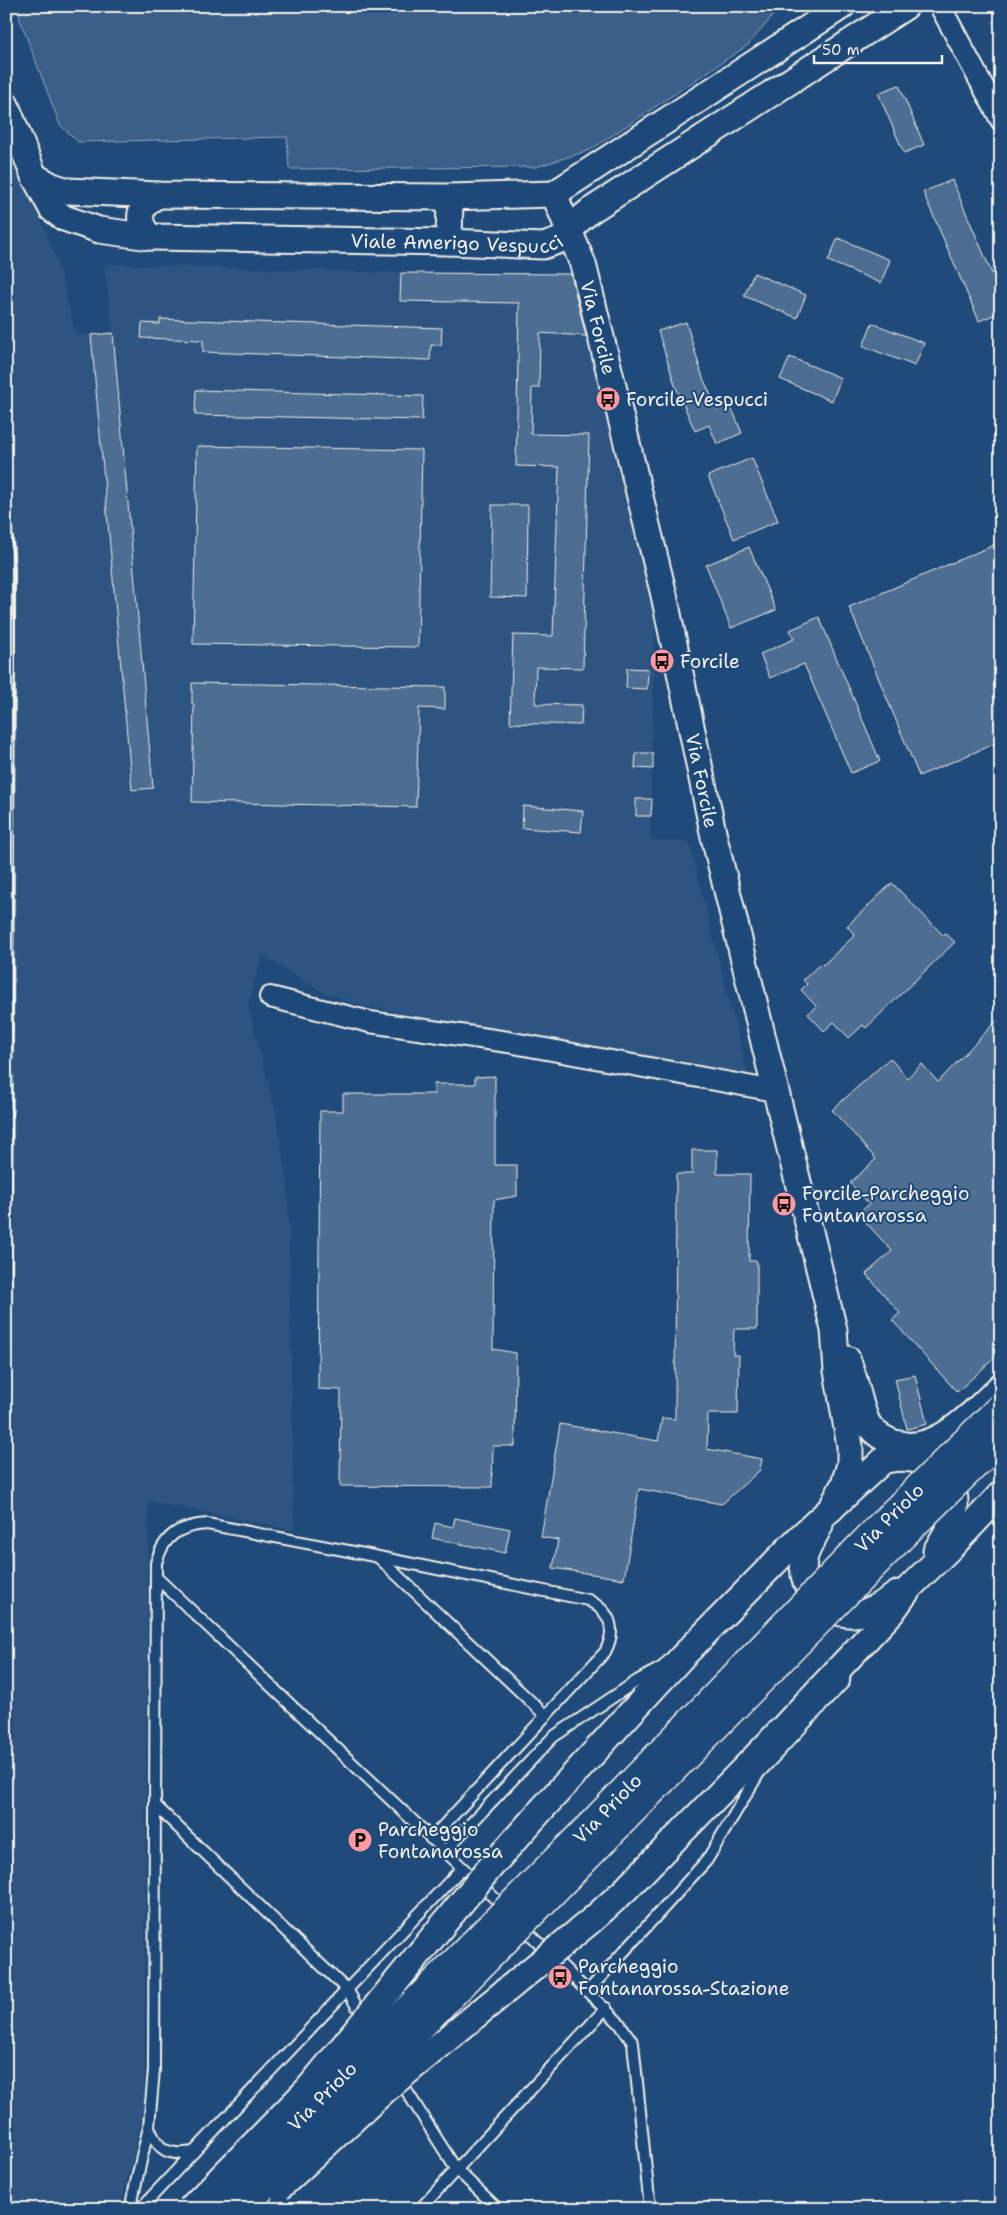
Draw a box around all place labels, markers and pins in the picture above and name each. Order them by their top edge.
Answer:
bus stop icon: Forcile-Vespucci [595,386,621,412]
place label: Forcile-Vespucci [626,387,768,412]
bus stop icon: Forcile [649,648,675,674]
place label: Forcile [680,649,740,674]
place label: Forcile-Parcheggio Fontanarossa [802,1181,969,1228]
bus stop icon: Forcile-Parcheggio Fontanarossa [771,1191,797,1217]
place label: Parcheggio Fontanarossa [378,1817,503,1864]
parking icon: Parcheggio Fontanarossa [347,1827,373,1853]
place label: Parcheggio Fontanarossa-Stazione [578,1954,789,2001]
bus stop icon: Parcheggio Fontanarossa-Stazione [547,1964,573,1990]

